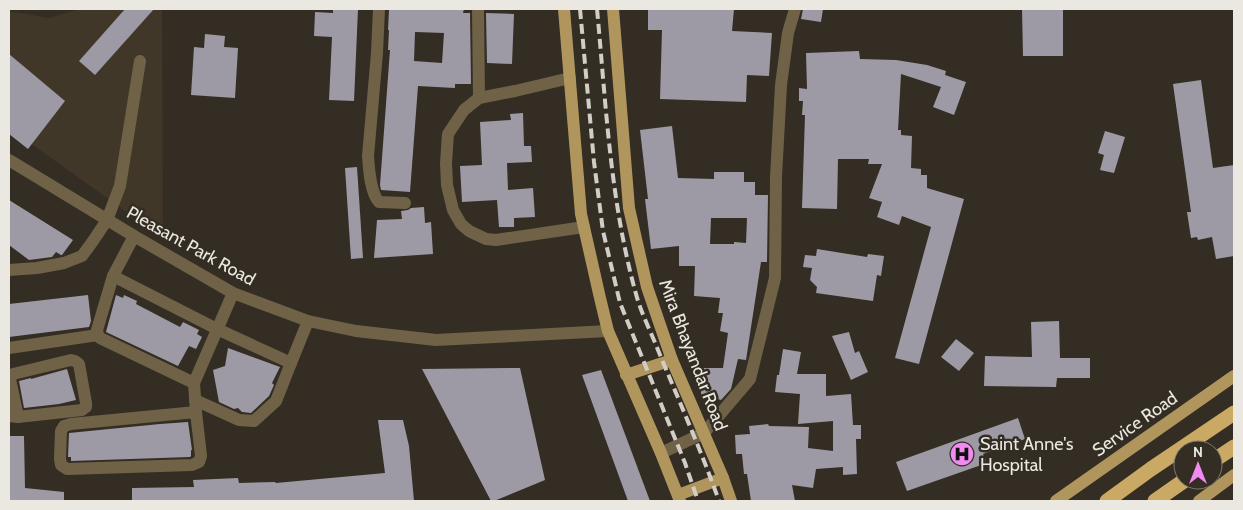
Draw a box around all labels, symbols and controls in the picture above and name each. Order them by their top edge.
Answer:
street label: Pleasant Park Road [123,201,259,291]
street label: Mira Bhayandar Road [654,276,732,434]
street label: Service Road [1088,387,1182,461]
place label: Saint Anne's Hospital [980,433,1074,476]
north arrow [1173,440,1223,490]
hospital icon: Saint Anne's Hospital [949,441,975,467]
text: N [1193,443,1203,461]

